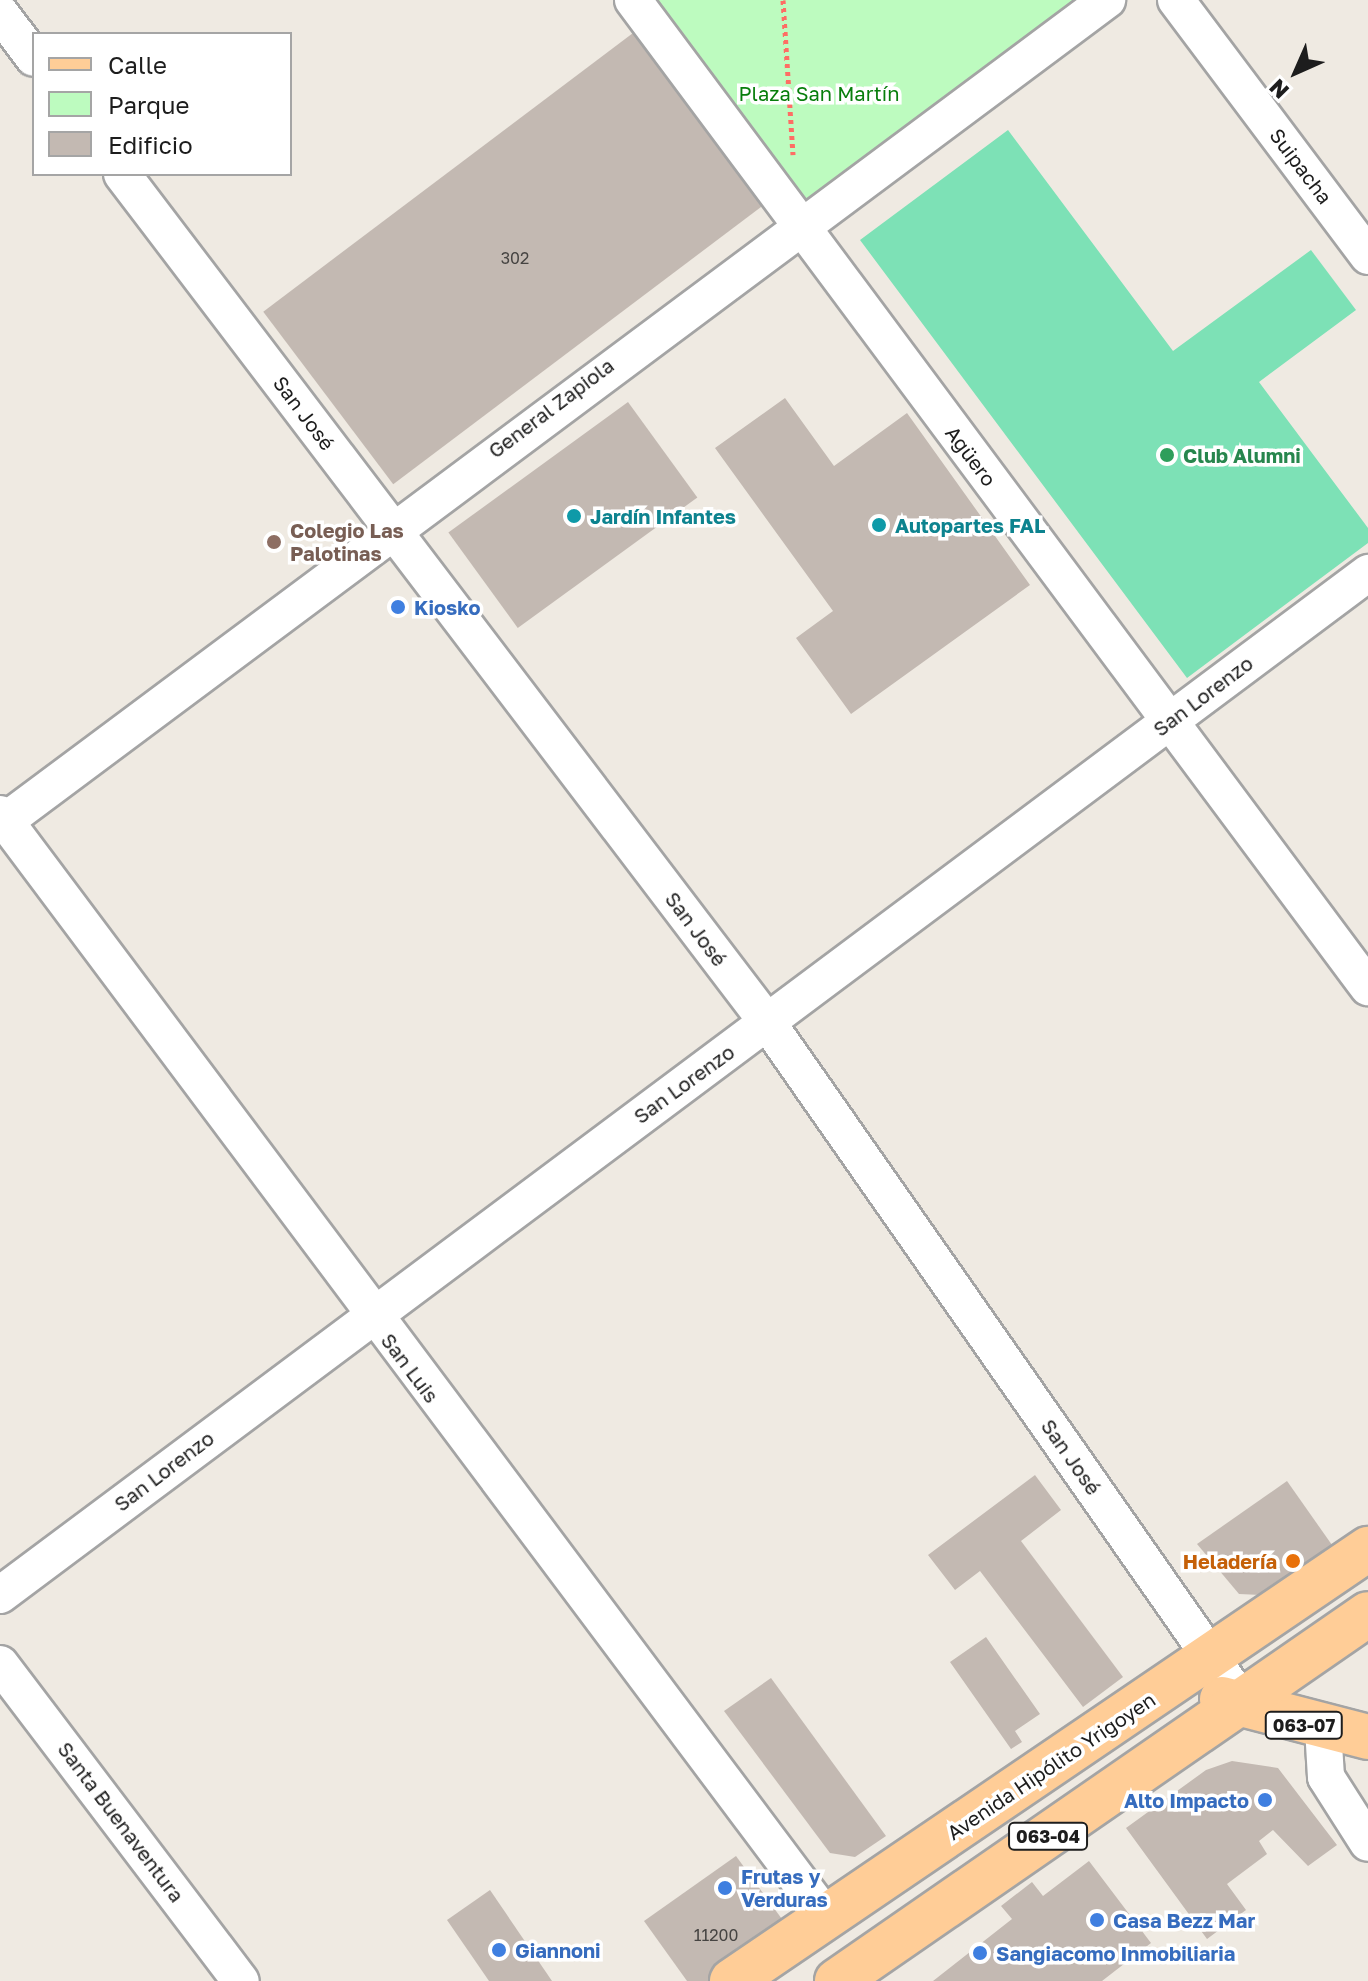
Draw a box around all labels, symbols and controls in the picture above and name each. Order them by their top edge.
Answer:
legend [32,32,292,176]
north arrow [1256,32,1336,112]
text: Calle [108,50,167,79]
text: N [1263,74,1294,105]
park label: Plaza San Martín [738,81,900,105]
text: Parque [108,90,189,119]
street label: Suipacha [1265,123,1337,209]
text: Edificio [108,130,193,159]
house number: 302 [501,248,529,268]
street label: General Zapiola [484,353,618,463]
street label: San José [268,371,340,455]
street label: Agüero [941,421,1001,491]
place label: Club Alumni [1183,443,1301,467]
marker: Club Alumni [1158,446,1176,464]
place label: Jardín Infantes [590,504,736,528]
marker: Jardín Infantes [565,507,583,525]
place label: Autopartes FAL [895,513,1045,537]
marker: Autopartes FAL [870,516,888,534]
place label: Colegio Las Palotinas [290,518,404,565]
marker: Colegio Las Palotinas [265,533,283,551]
place label: Kiosko [414,595,480,619]
marker: Kiosko [389,598,407,616]
street label: San Lorenzo [1149,651,1257,741]
street label: San José [660,887,732,971]
street label: San Lorenzo [629,1040,739,1128]
street label: San Luis [376,1329,444,1407]
street label: San José [1036,1415,1106,1499]
street label: San Lorenzo [110,1426,218,1516]
place label: Heladería [1183,1549,1277,1573]
marker: Heladería [1284,1552,1302,1570]
street label: Avenida Hipólito Yrigoyen [942,1687,1160,1845]
road number: 063-07 [1264,1711,1344,1739]
street label: Santa Buenaventura [53,1737,189,1907]
place label: Alto Impacto [1124,1788,1249,1812]
marker: Alto Impacto [1256,1791,1274,1809]
road number: 063-04 [1008,1822,1088,1850]
place label: Frutas y Verduras [741,1864,828,1911]
marker: Frutas y Verduras [716,1879,734,1897]
place label: Casa Bezz Mar [1113,1908,1255,1932]
marker: Casa Bezz Mar [1088,1911,1106,1929]
house number: 11200 [694,1925,738,1945]
place label: Giannoni [515,1938,601,1962]
marker: Giannoni [490,1941,508,1959]
place label: Sangiacomo Inmobiliaria [996,1941,1235,1965]
marker: Sangiacomo Inmobiliaria [971,1944,989,1962]

